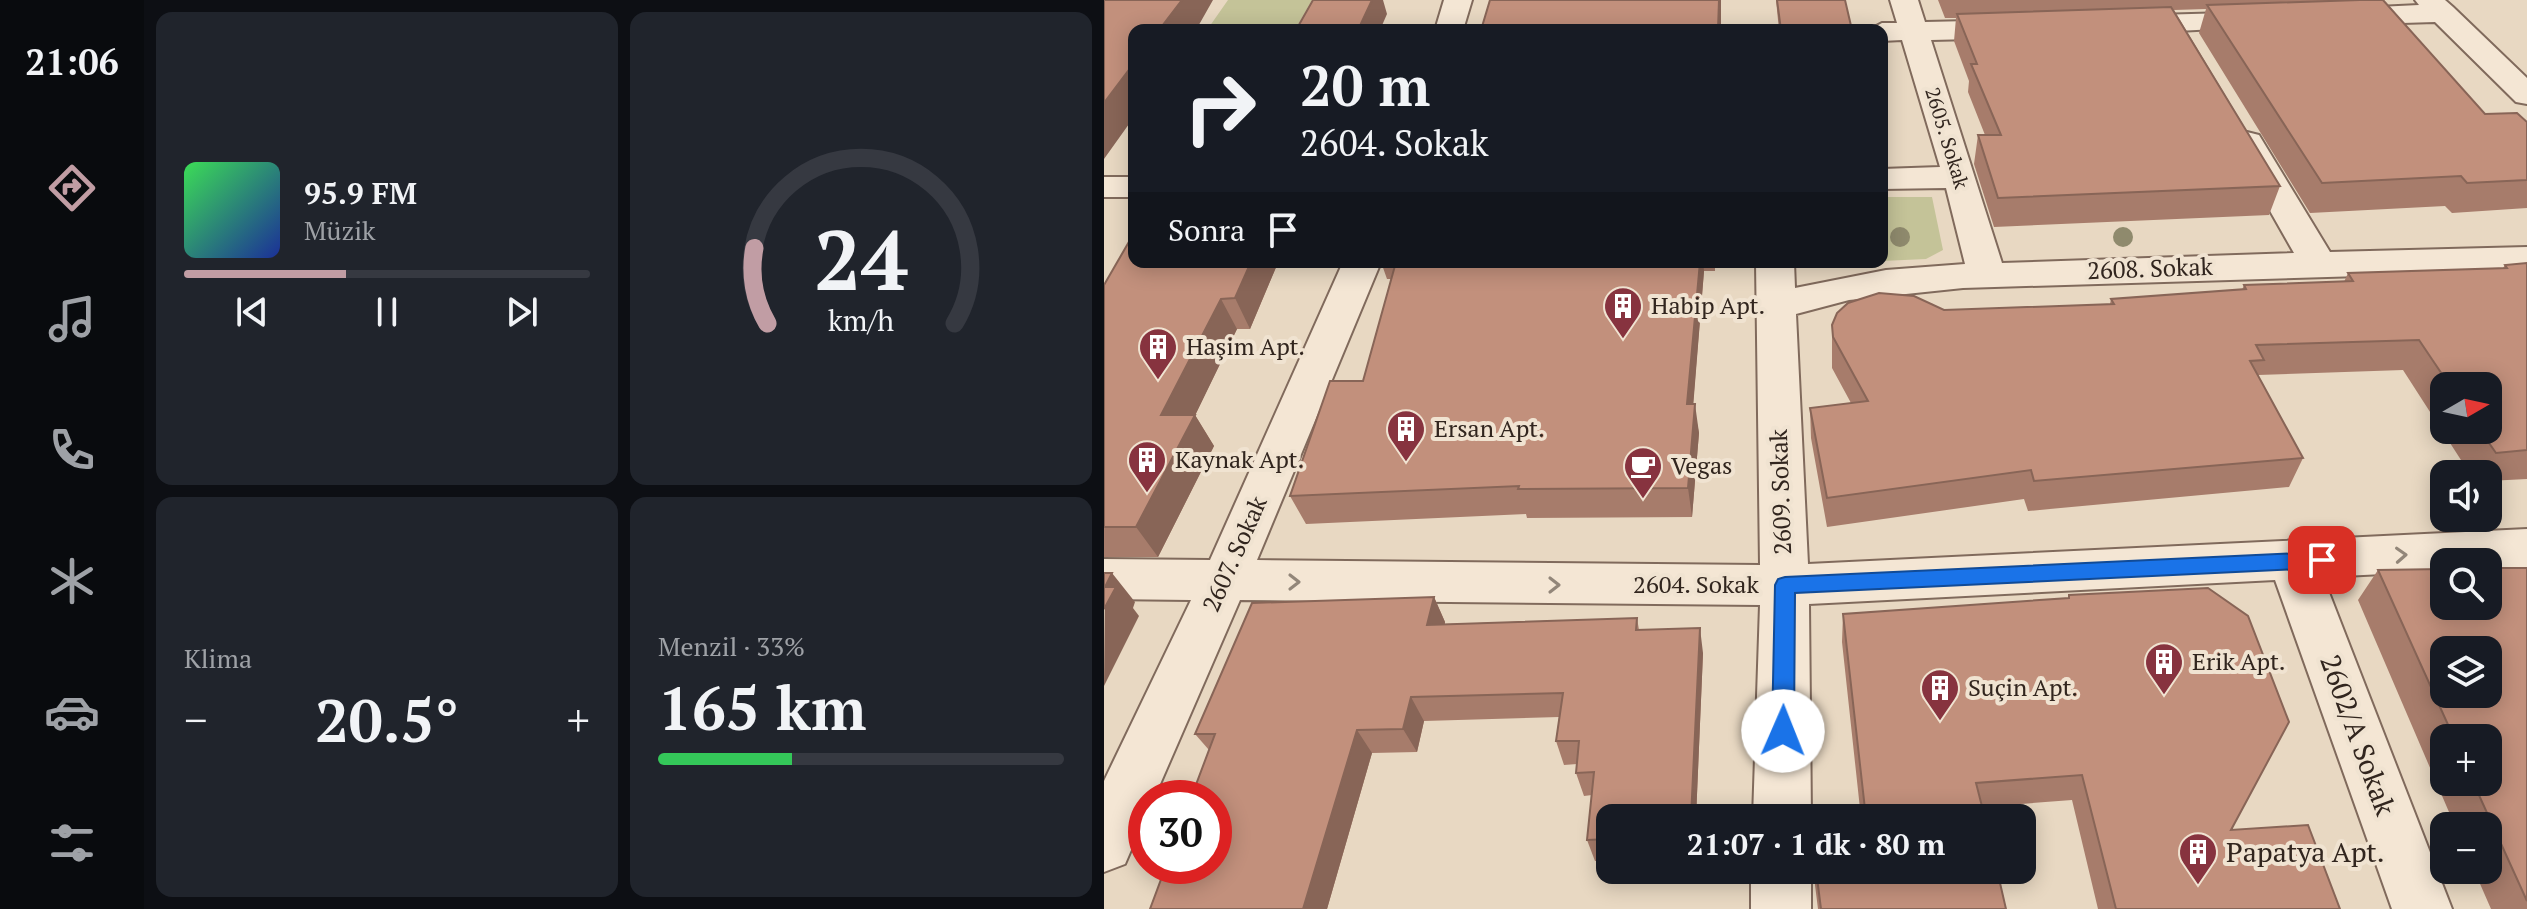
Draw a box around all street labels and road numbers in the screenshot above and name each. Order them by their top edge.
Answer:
street label: 2605. Sokak [1919,84,1976,193]
street label: 2608. Sokak [2087,250,2214,286]
street label: 2609. Sokak [1762,428,1798,555]
street label: 2607. Sokak [1194,490,1274,616]
street label: 2604. Sokak [1633,568,1759,600]
street label: 2602/A Sokak [2312,649,2405,821]

